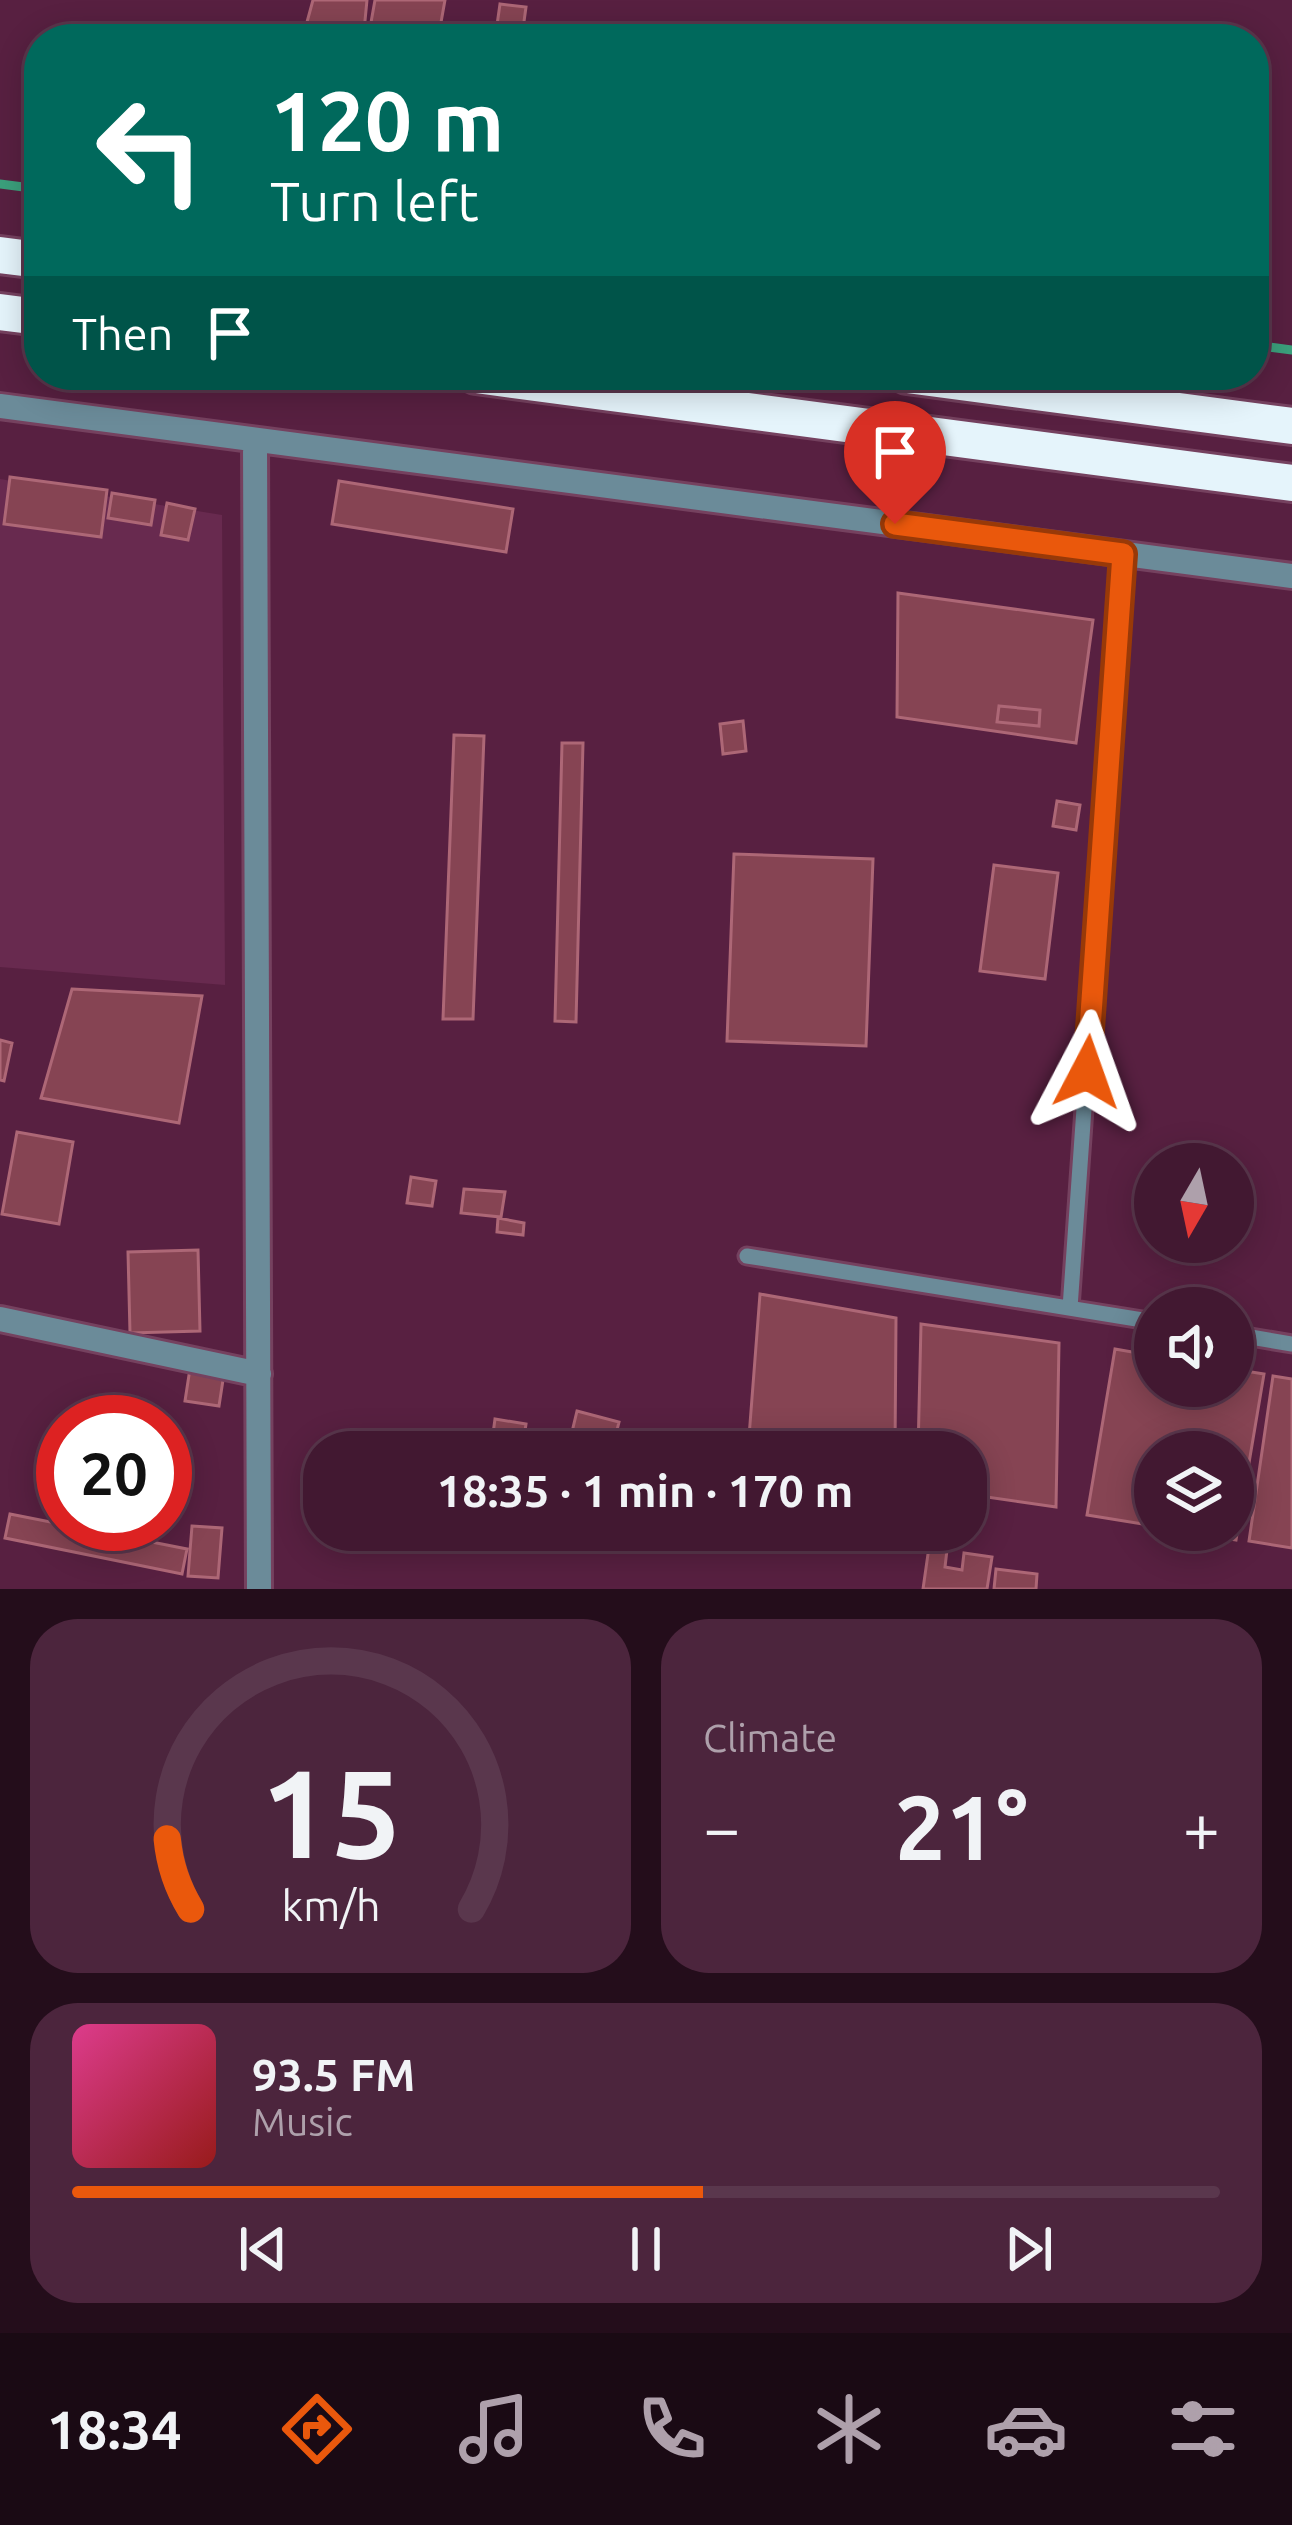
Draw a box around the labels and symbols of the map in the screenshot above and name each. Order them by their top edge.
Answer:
pin [844,401,946,524]
position arrow [1024,1009,1150,1135]
north arrow [1134,1143,1254,1263]
speed limit sign: 20 [36,1395,192,1551]

